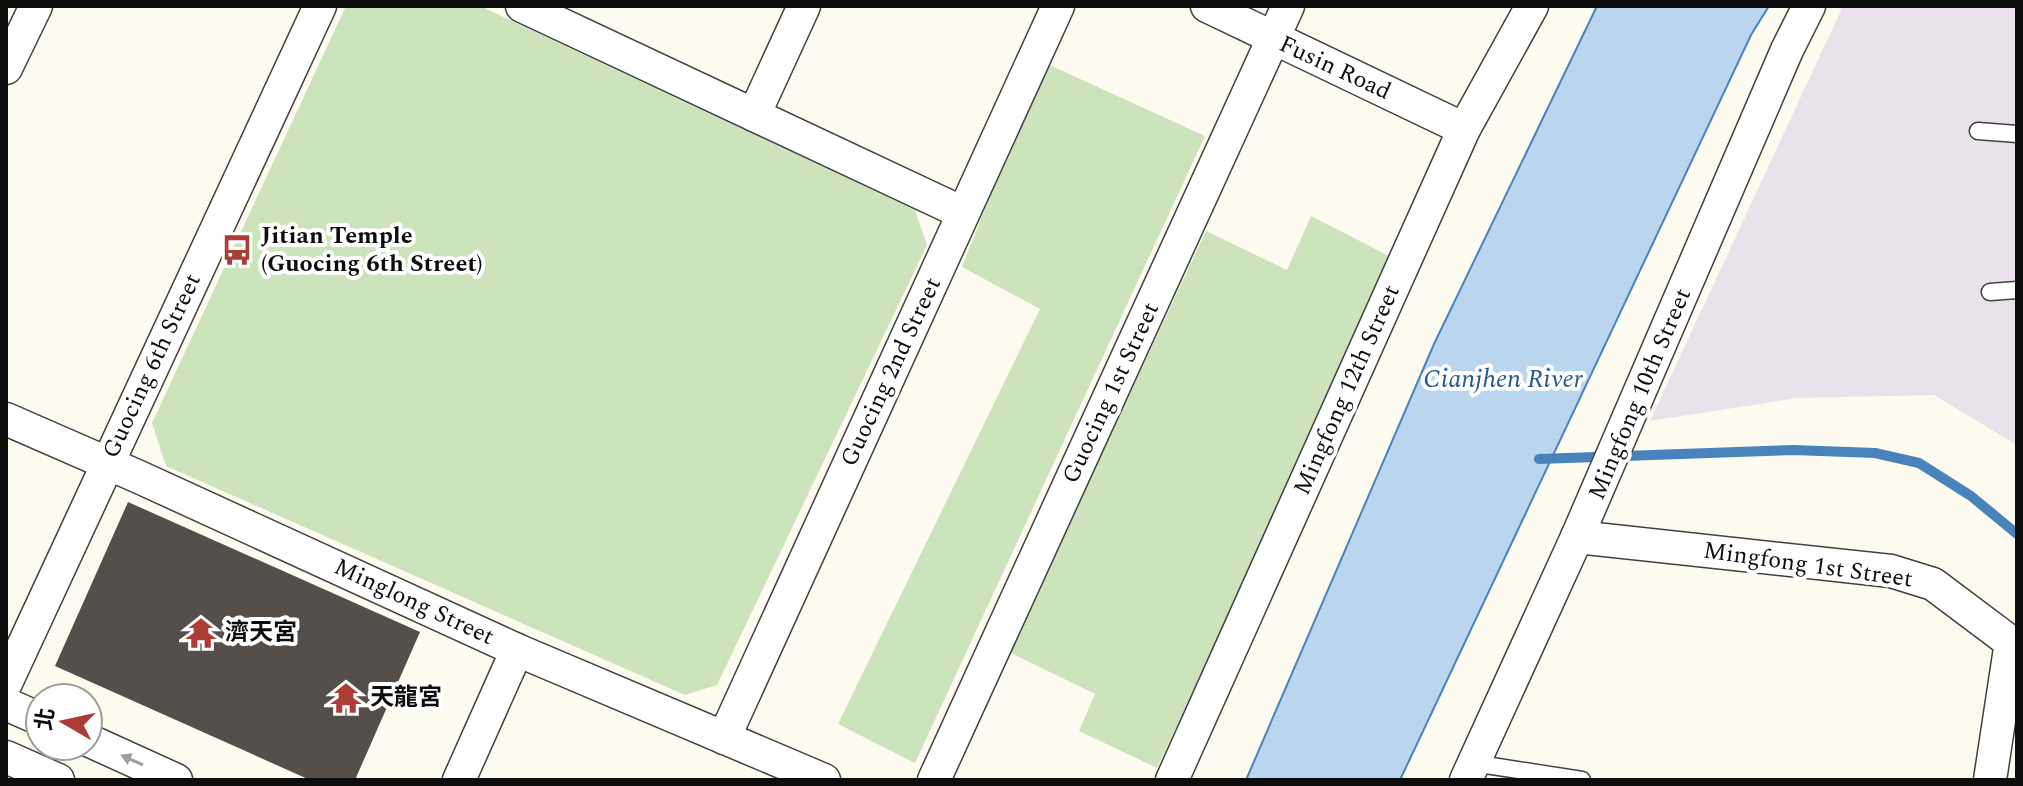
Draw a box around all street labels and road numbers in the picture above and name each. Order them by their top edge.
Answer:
street label: Fusin Road [1273,26,1397,110]
street label: Guocing 6th Street [93,268,211,464]
street label: Guocing 2nd Street [831,271,951,473]
street label: Mingfong 12th Street [1284,279,1410,501]
street label: Mingfong 10th Street [1579,283,1701,505]
street label: Guocing 1st Street [1053,296,1169,490]
street label: Mingfong 1st Street [1701,532,1915,598]
street label: Minglong Street [328,549,500,655]

